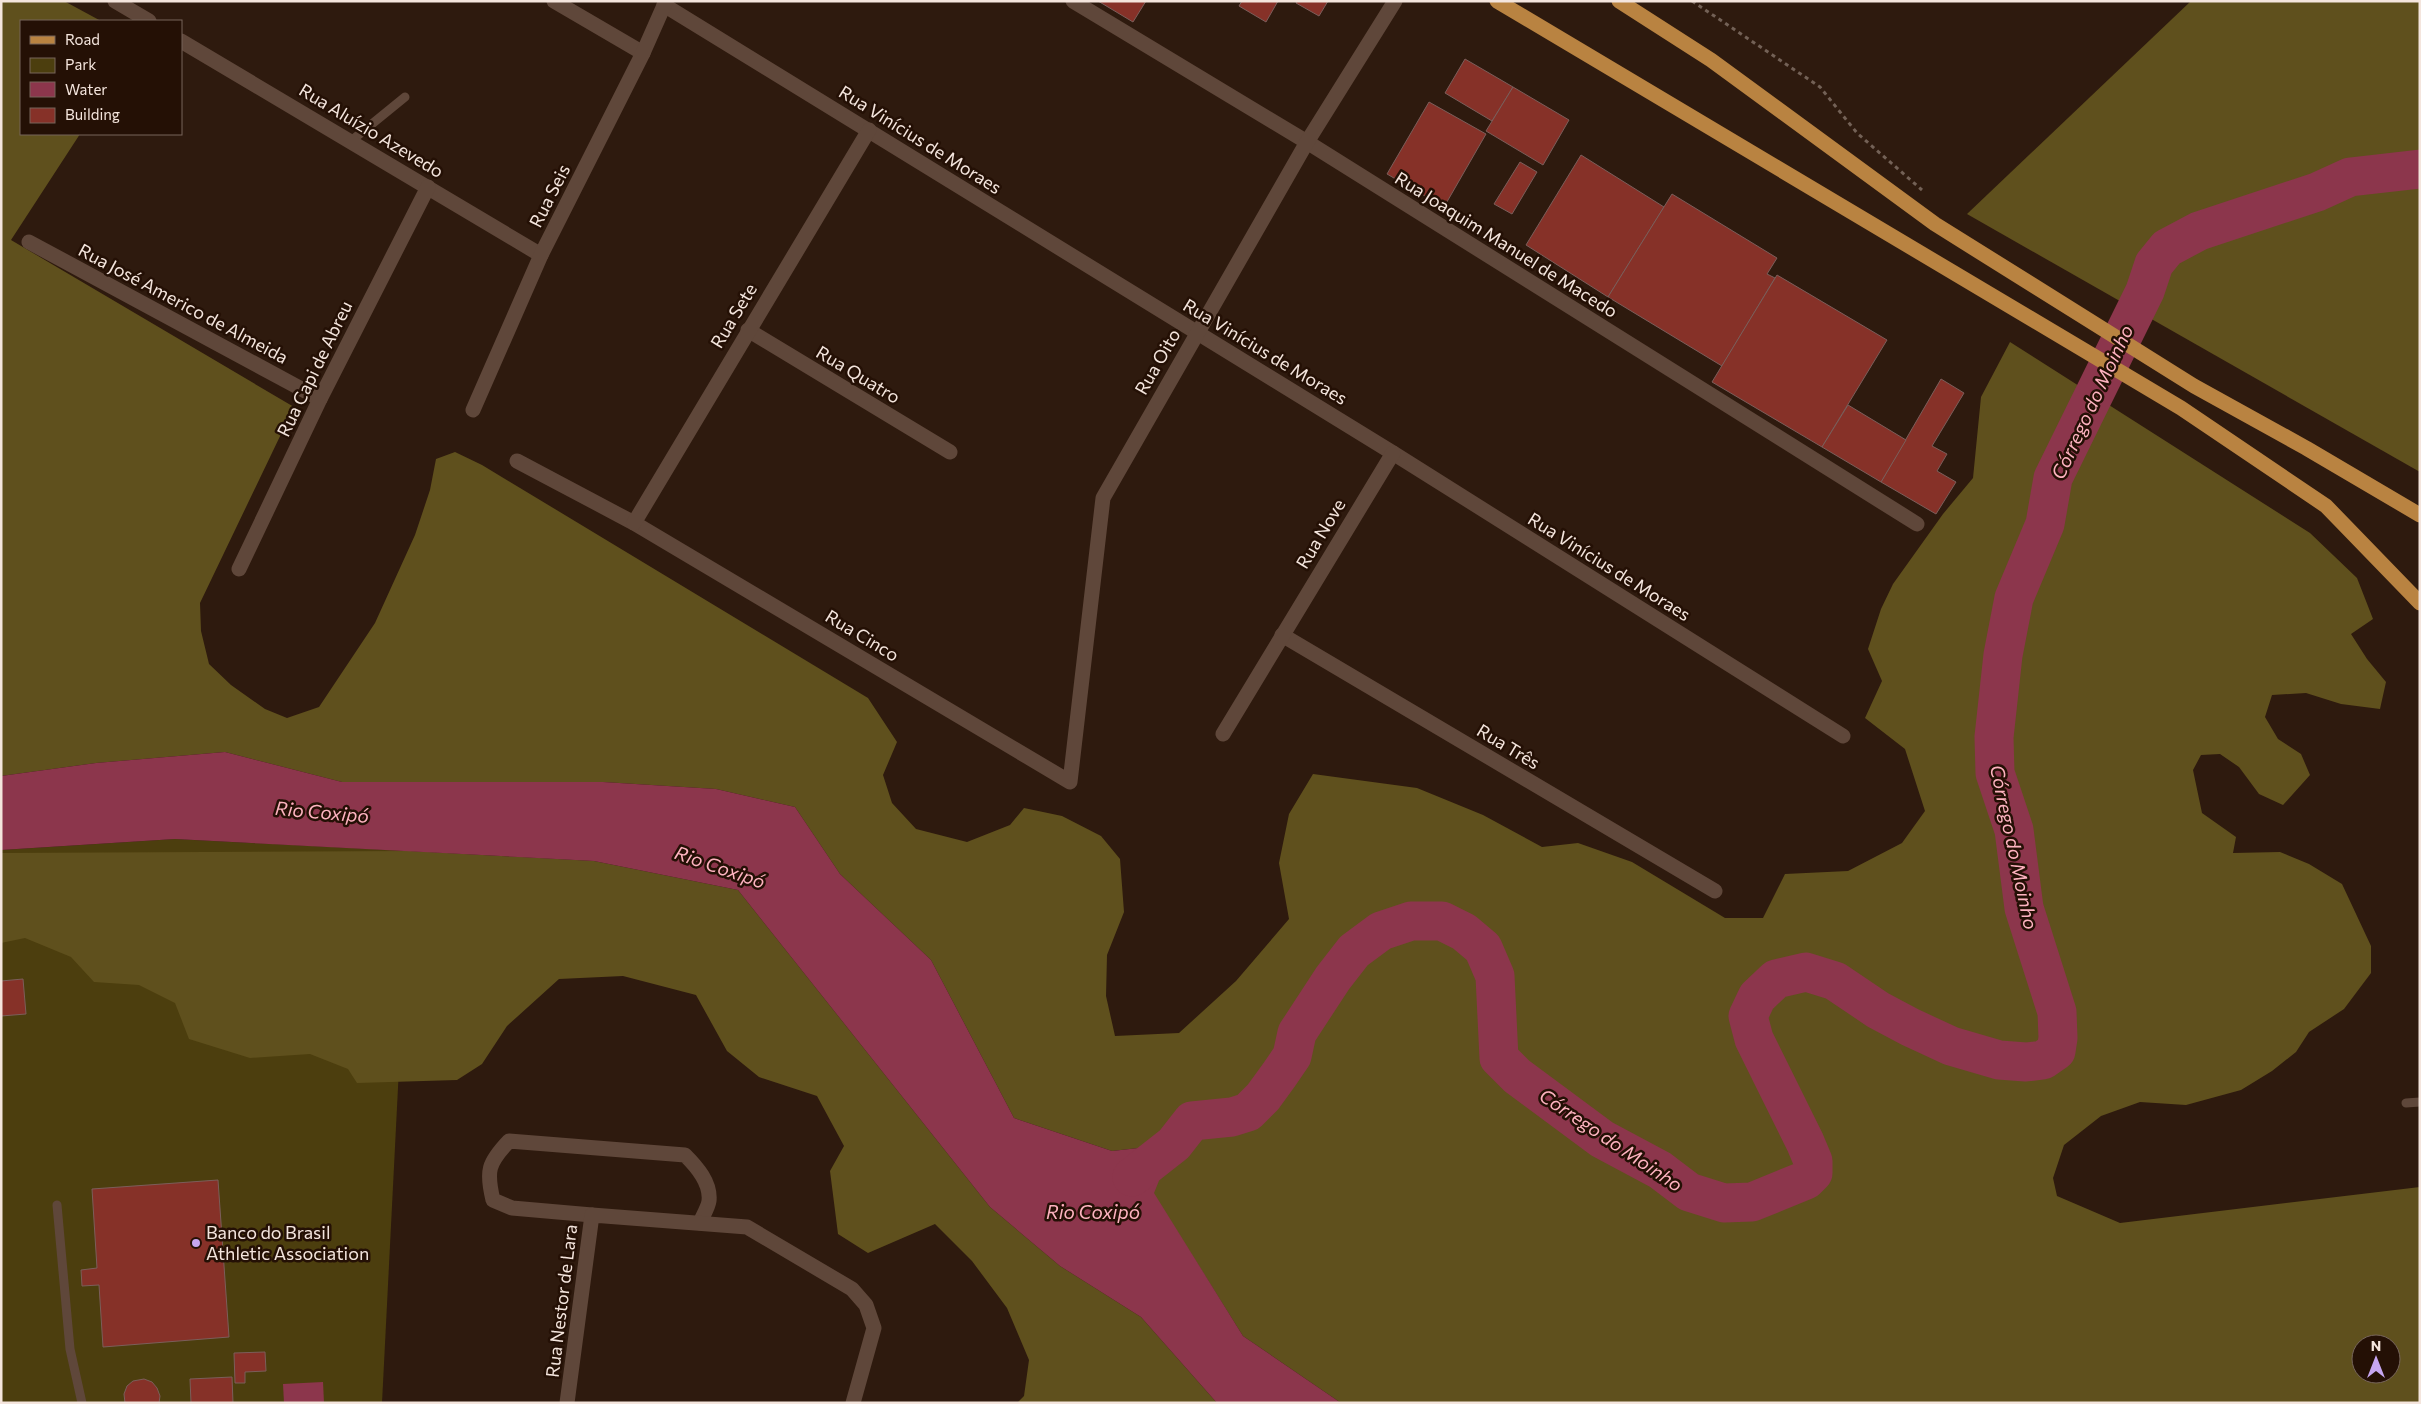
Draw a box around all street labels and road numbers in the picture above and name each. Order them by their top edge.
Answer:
street label: Rua Aluízio Azevedo [295,78,448,182]
street label: Rua Vinícius de Moraes [835,80,1006,198]
street label: Rua Seis [524,160,574,231]
street label: Rua Joaquim Manuel de Macedo [1391,166,1622,322]
street label: Rua José Americo de Almeida [75,238,292,368]
street label: Rua Sete [705,279,761,352]
street label: Rua Vinícius de Moraes [1180,293,1351,409]
street label: Rua Capi de Abreu [272,297,356,440]
street label: Rua Oito [1130,325,1185,398]
street label: Rua Quatro [813,340,905,408]
street label: Rua Nove [1291,495,1349,572]
street label: Rua Vinícius de Moraes [1524,507,1695,625]
street label: Rua Cinco [822,605,903,666]
street label: Rua Três [1473,719,1544,773]
street label: Rua Nestor de Lara [541,1223,581,1379]

